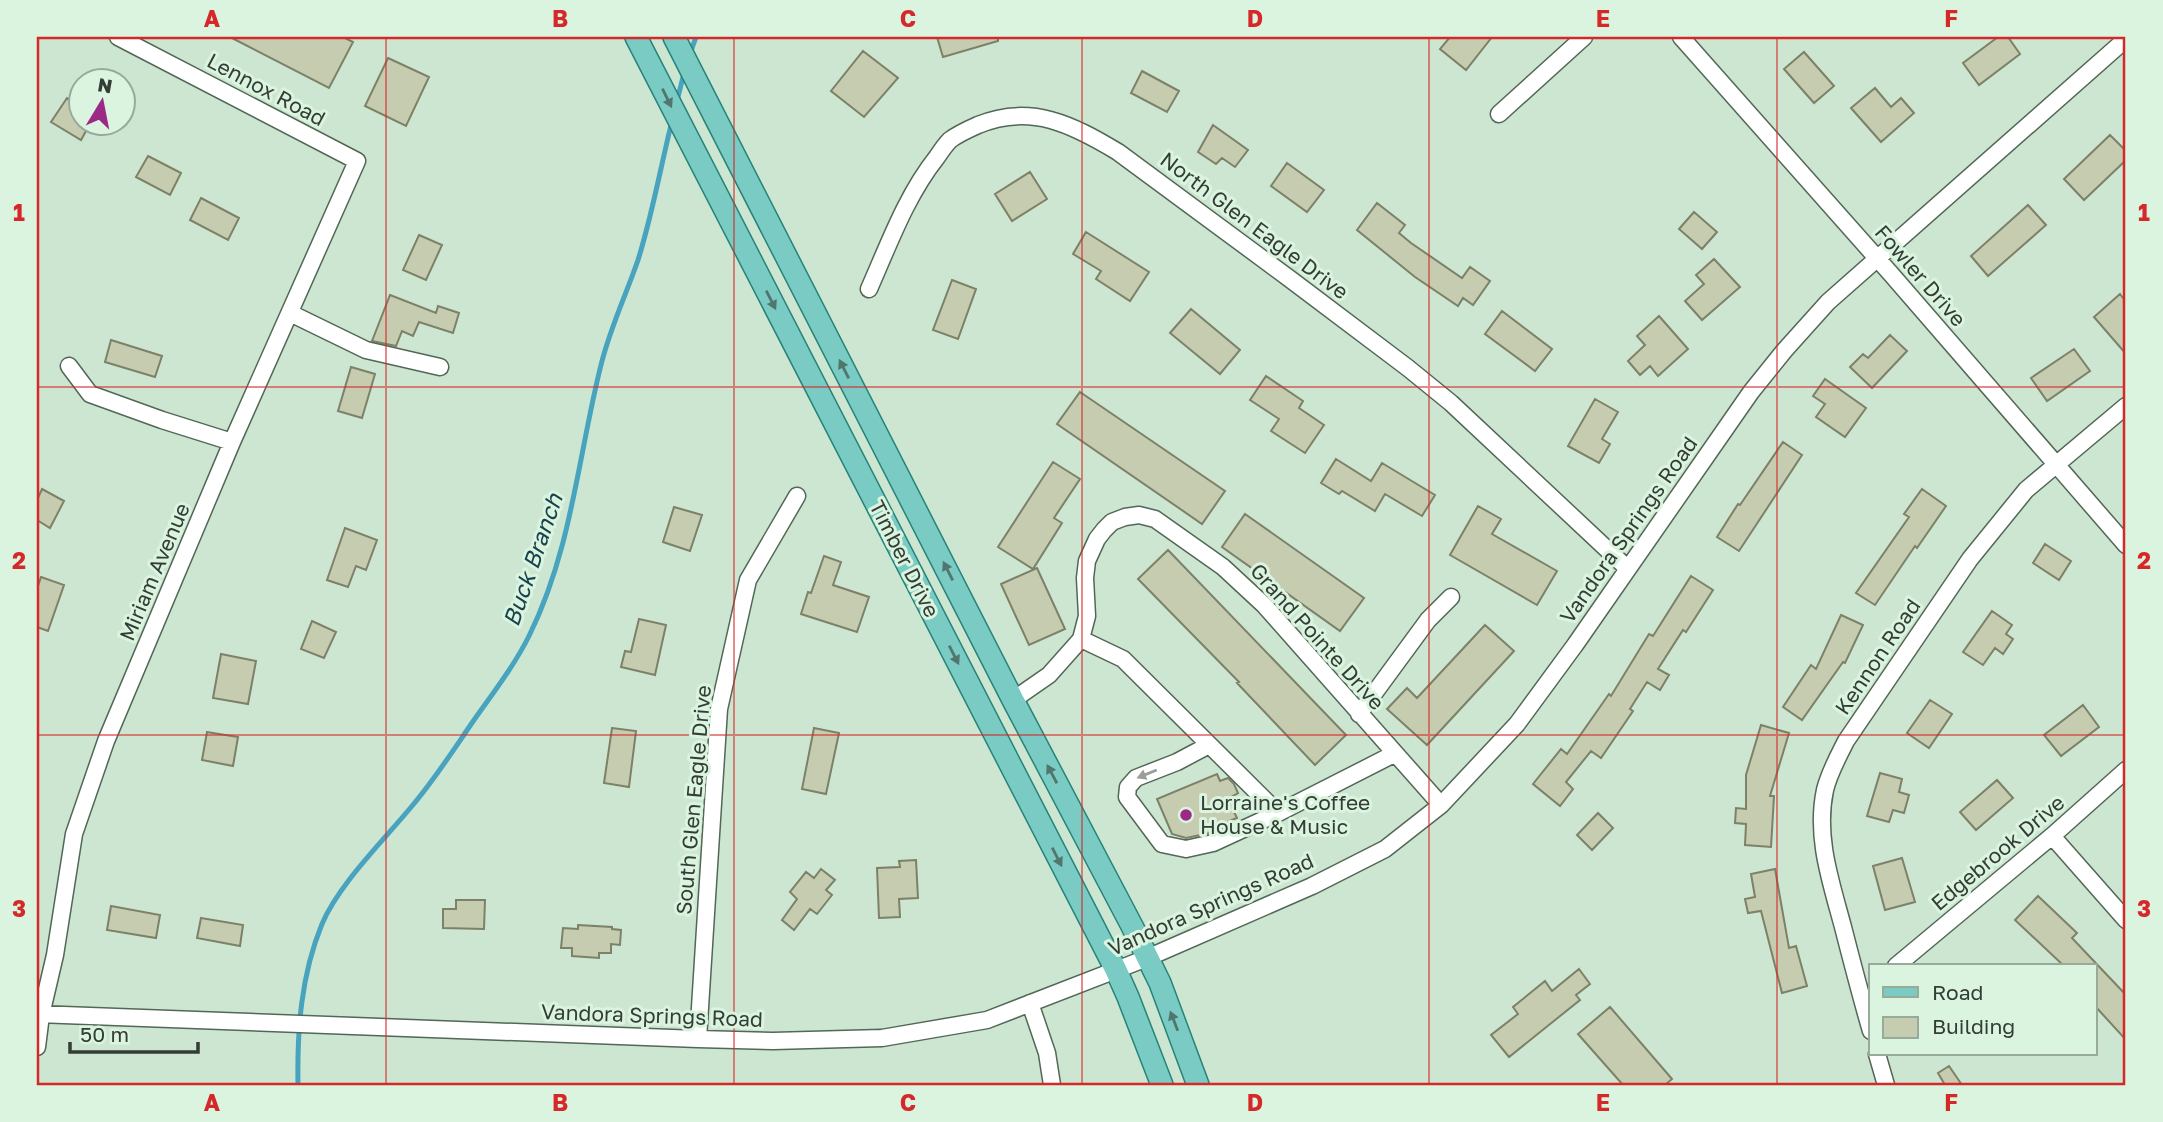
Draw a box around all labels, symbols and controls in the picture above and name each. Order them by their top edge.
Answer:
text: A [204,4,221,32]
text: B [552,4,568,32]
text: C [900,4,916,32]
text: D [1247,4,1263,32]
text: E [1596,4,1610,32]
text: F [1944,4,1958,32]
street label: Lennox Road [203,47,330,131]
north arrow [66,66,136,136]
text: N [96,72,114,97]
one-way arrow [661,88,672,108]
street label: North Glen Eagle Drive [1155,146,1354,304]
text: 1 [13,198,25,226]
text: 1 [2138,198,2150,226]
street label: Fowler Drive [1870,219,1972,331]
one-way arrow [765,290,776,310]
one-way arrow [838,359,850,379]
street label: Vandora Springs Road [1554,431,1703,628]
water label: Buck Branch [496,489,568,630]
street label: Timber Drive [864,496,945,621]
street label: Miriam Avenue [113,499,195,645]
text: 2 [12,546,26,574]
text: 2 [2137,546,2151,574]
street label: Grand Pointe Drive [1245,558,1390,715]
one-way arrow [943,561,954,581]
street label: Kennon Road [1829,594,1925,719]
one-way arrow [948,645,959,665]
street label: South Glen Eagle Drive [670,684,716,916]
one-way arrow [1046,764,1058,784]
one-way arrow [1137,768,1158,779]
place label: Lorraine's Coffee House & Music [1200,789,1370,839]
street label: Edgebrook Drive [1925,789,2069,915]
marker: Lorraine's Coffee House & Music [1178,807,1194,823]
one-way arrow [1052,847,1063,867]
street label: Vandora Springs Road [1104,847,1317,961]
text: 3 [12,894,26,922]
text: 3 [2137,894,2151,922]
legend [1869,964,2096,1056]
text: Road [1932,979,1983,1005]
street label: Vandora Springs Road [541,998,763,1032]
scale bar [70,1010,198,1054]
one-way arrow [1169,1011,1180,1032]
text: Building [1932,1013,2015,1039]
text: 50 m [80,1021,129,1047]
text: A [204,1088,221,1116]
text: B [552,1088,568,1116]
text: C [900,1088,916,1116]
text: D [1247,1088,1263,1116]
text: E [1596,1088,1610,1116]
text: F [1944,1088,1958,1116]

